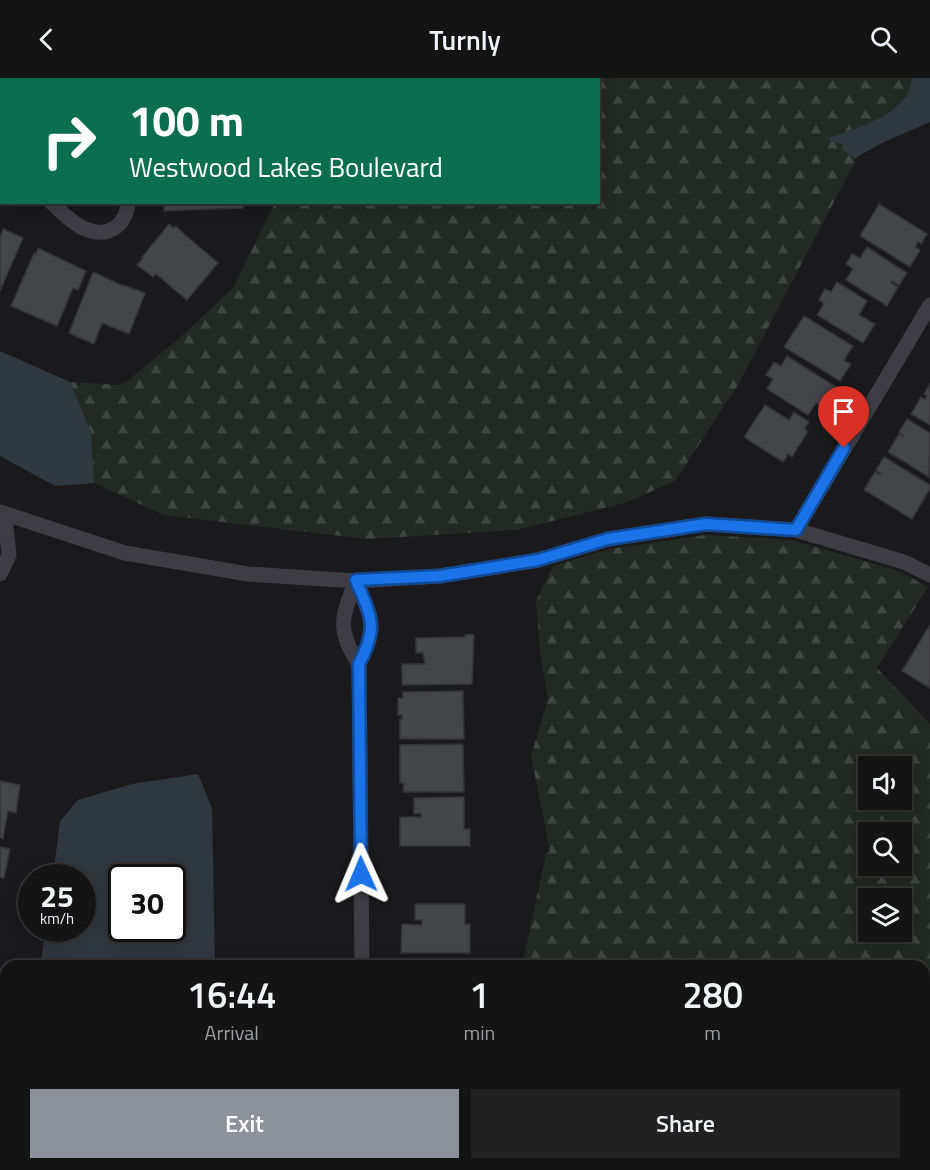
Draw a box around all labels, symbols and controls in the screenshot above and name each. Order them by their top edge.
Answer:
text: Turnly [429,19,501,60]
icon: back [30,23,63,56]
icon: search [867,23,900,56]
text: 100 m [129,88,244,152]
icon: right [30,102,108,180]
text: Westwood Lakes Boulevard [129,146,443,187]
pin [818,386,869,448]
icon: arrive [827,395,860,428]
map controls [858,756,912,942]
button: sound [858,756,912,810]
button: search [858,822,912,876]
position arrow [329,842,393,906]
speed limit sign: 30 [108,864,186,942]
text: 25 [40,873,74,919]
button: layers [858,888,912,942]
text: km/h [40,907,74,930]
text: 16:44 [187,967,276,1022]
text: 1 [469,967,489,1022]
text: 280 [682,967,743,1022]
text: Arrival [205,1017,259,1048]
text: min [463,1017,495,1048]
text: m [704,1017,721,1048]
button: Exit [30,1089,459,1158]
button: Share [471,1089,900,1158]

